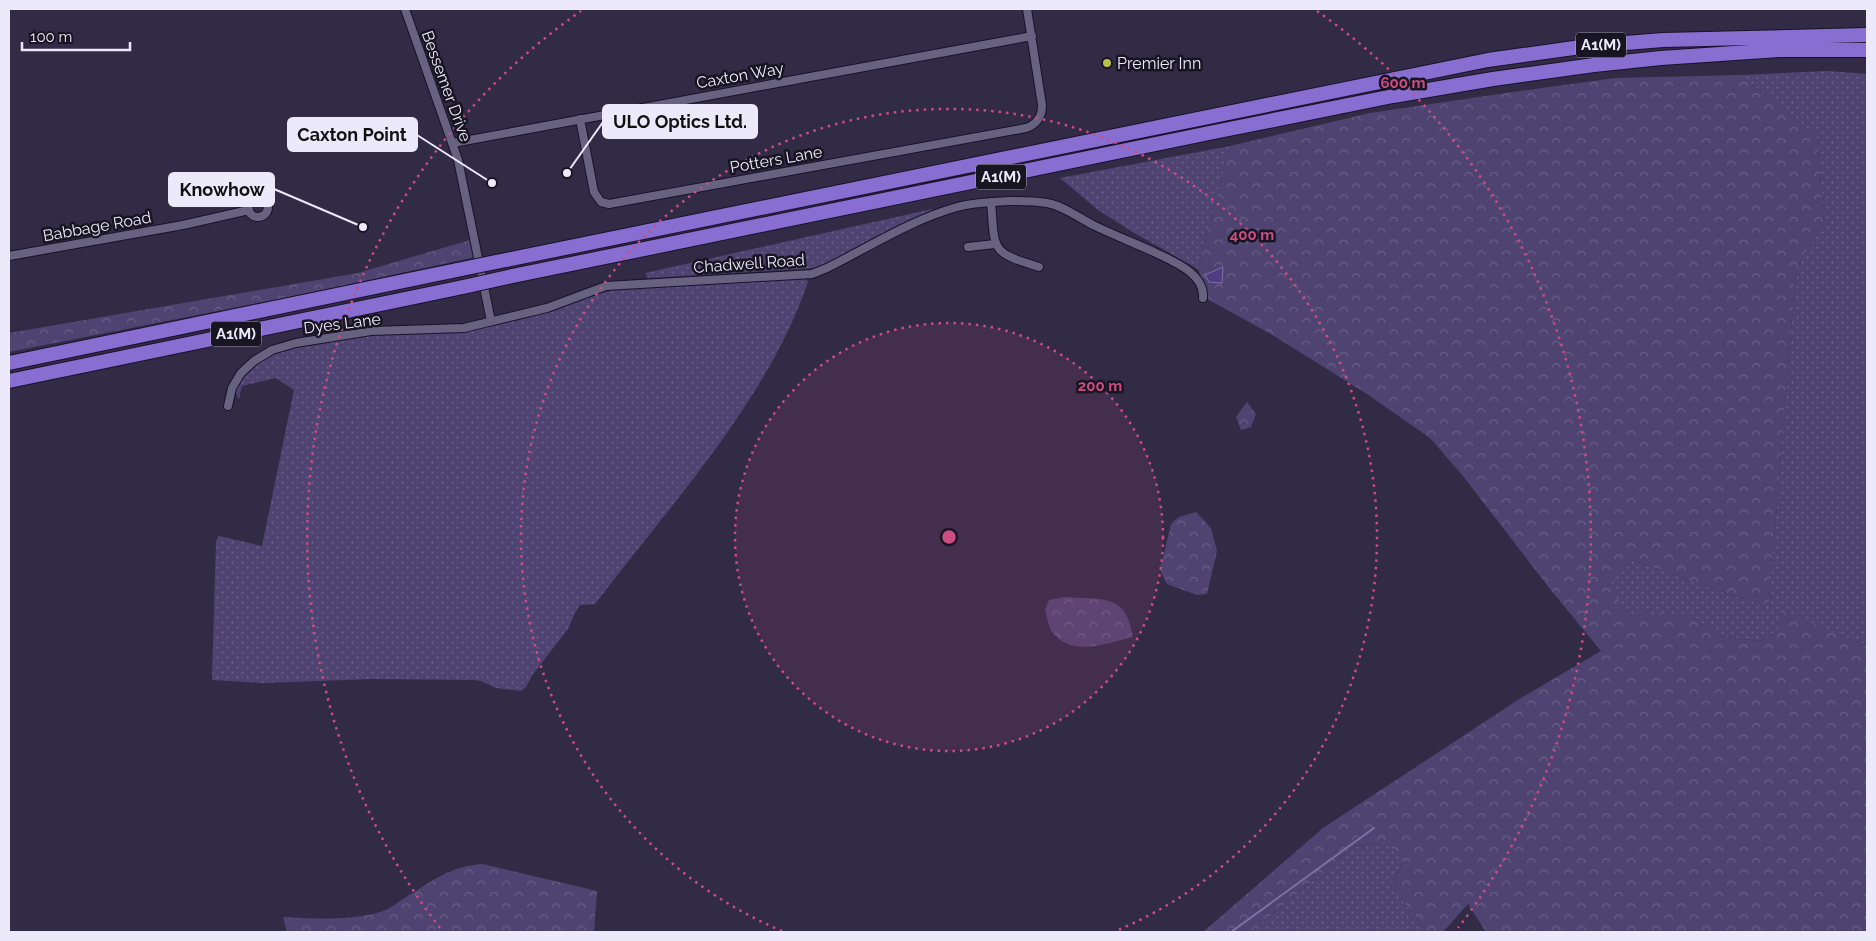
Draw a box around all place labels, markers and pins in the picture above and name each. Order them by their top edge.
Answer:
place label: Premier Inn [1117,54,1201,73]
marker: Premier Inn [1101,57,1113,69]
callout: ULO Optics Ltd. [603,105,757,138]
callout: Caxton Point [288,118,417,151]
callout: Knowhow [169,173,274,206]
centre of rings [940,528,958,546]

